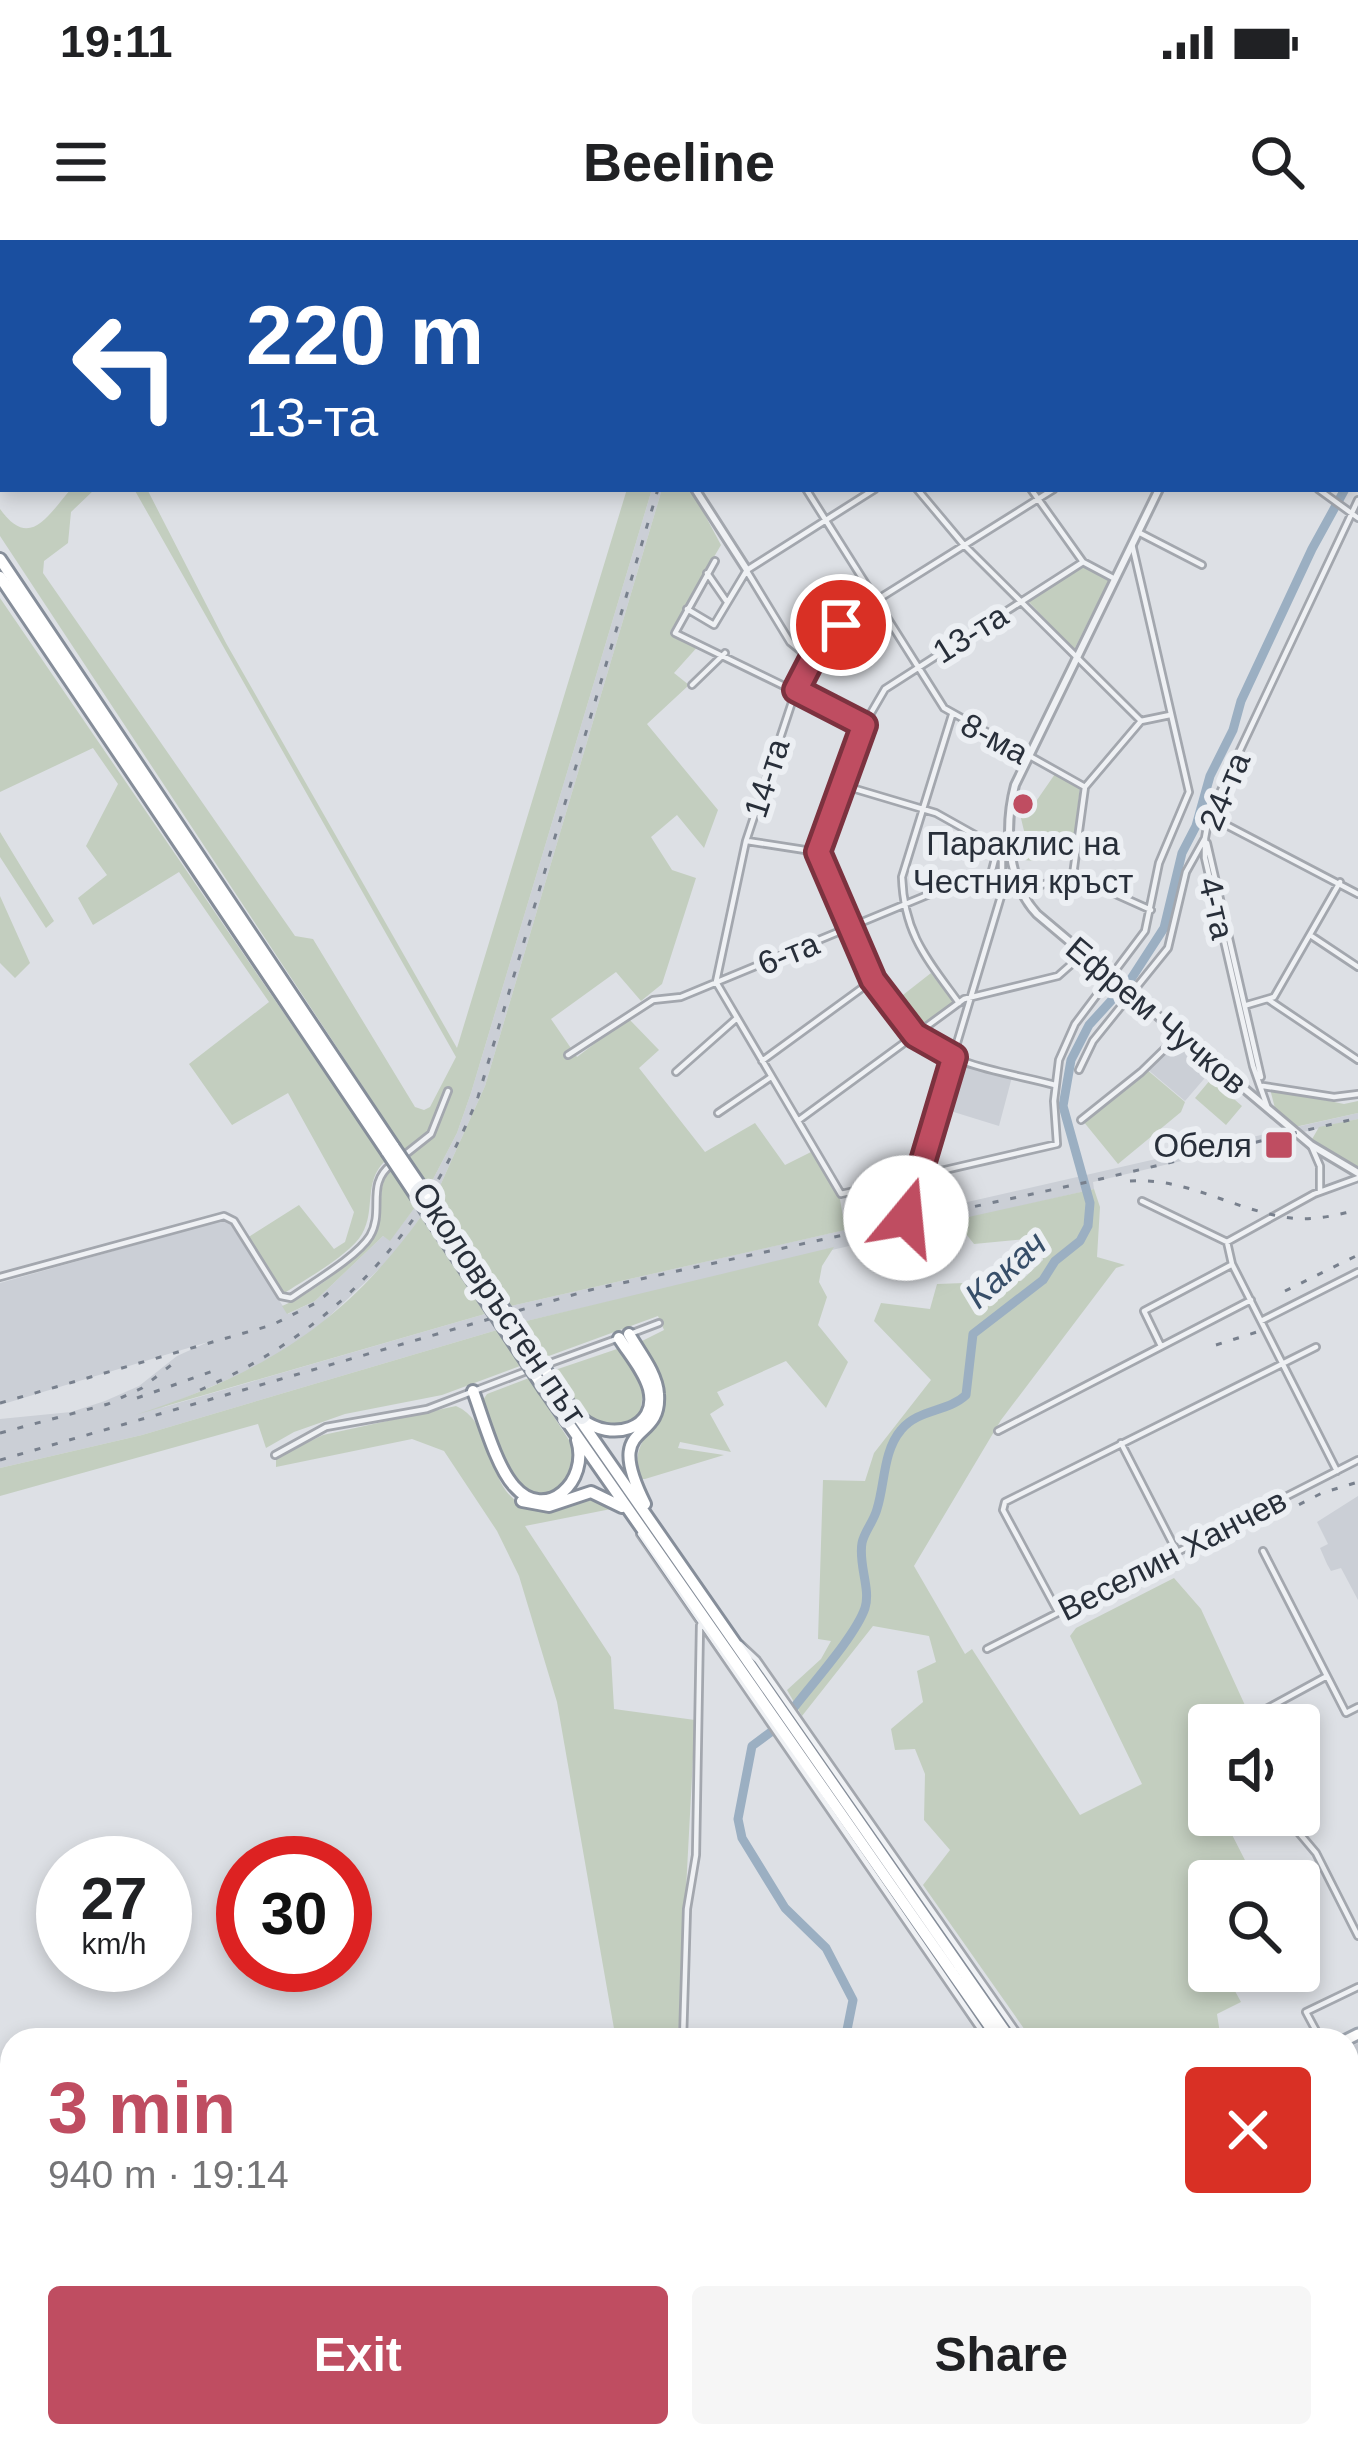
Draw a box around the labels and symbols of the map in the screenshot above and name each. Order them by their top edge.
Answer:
pin [790,574,892,676]
street label: 13-та [926,596,1015,671]
street label: 8-ма [955,706,1035,772]
street label: 14-та [736,733,797,822]
street label: 24-та [1192,746,1258,836]
marker: Параклис на Честния кръст [1010,791,1036,817]
place label: Параклис на Честния кръст [913,825,1133,900]
street label: 4-та [1191,874,1242,943]
street label: 6-та [752,924,825,982]
street label: Ефрем Чучков [1059,929,1254,1102]
place label: Обеля [1153,1127,1252,1164]
marker: Обеля [1263,1129,1295,1161]
position arrow [843,1155,969,1281]
street label: Околовръстен път [405,1176,594,1431]
water label: Какач [957,1223,1054,1316]
street label: Веселин Ханчев [1052,1481,1292,1628]
speed limit sign: 30 [216,1836,372,1992]

